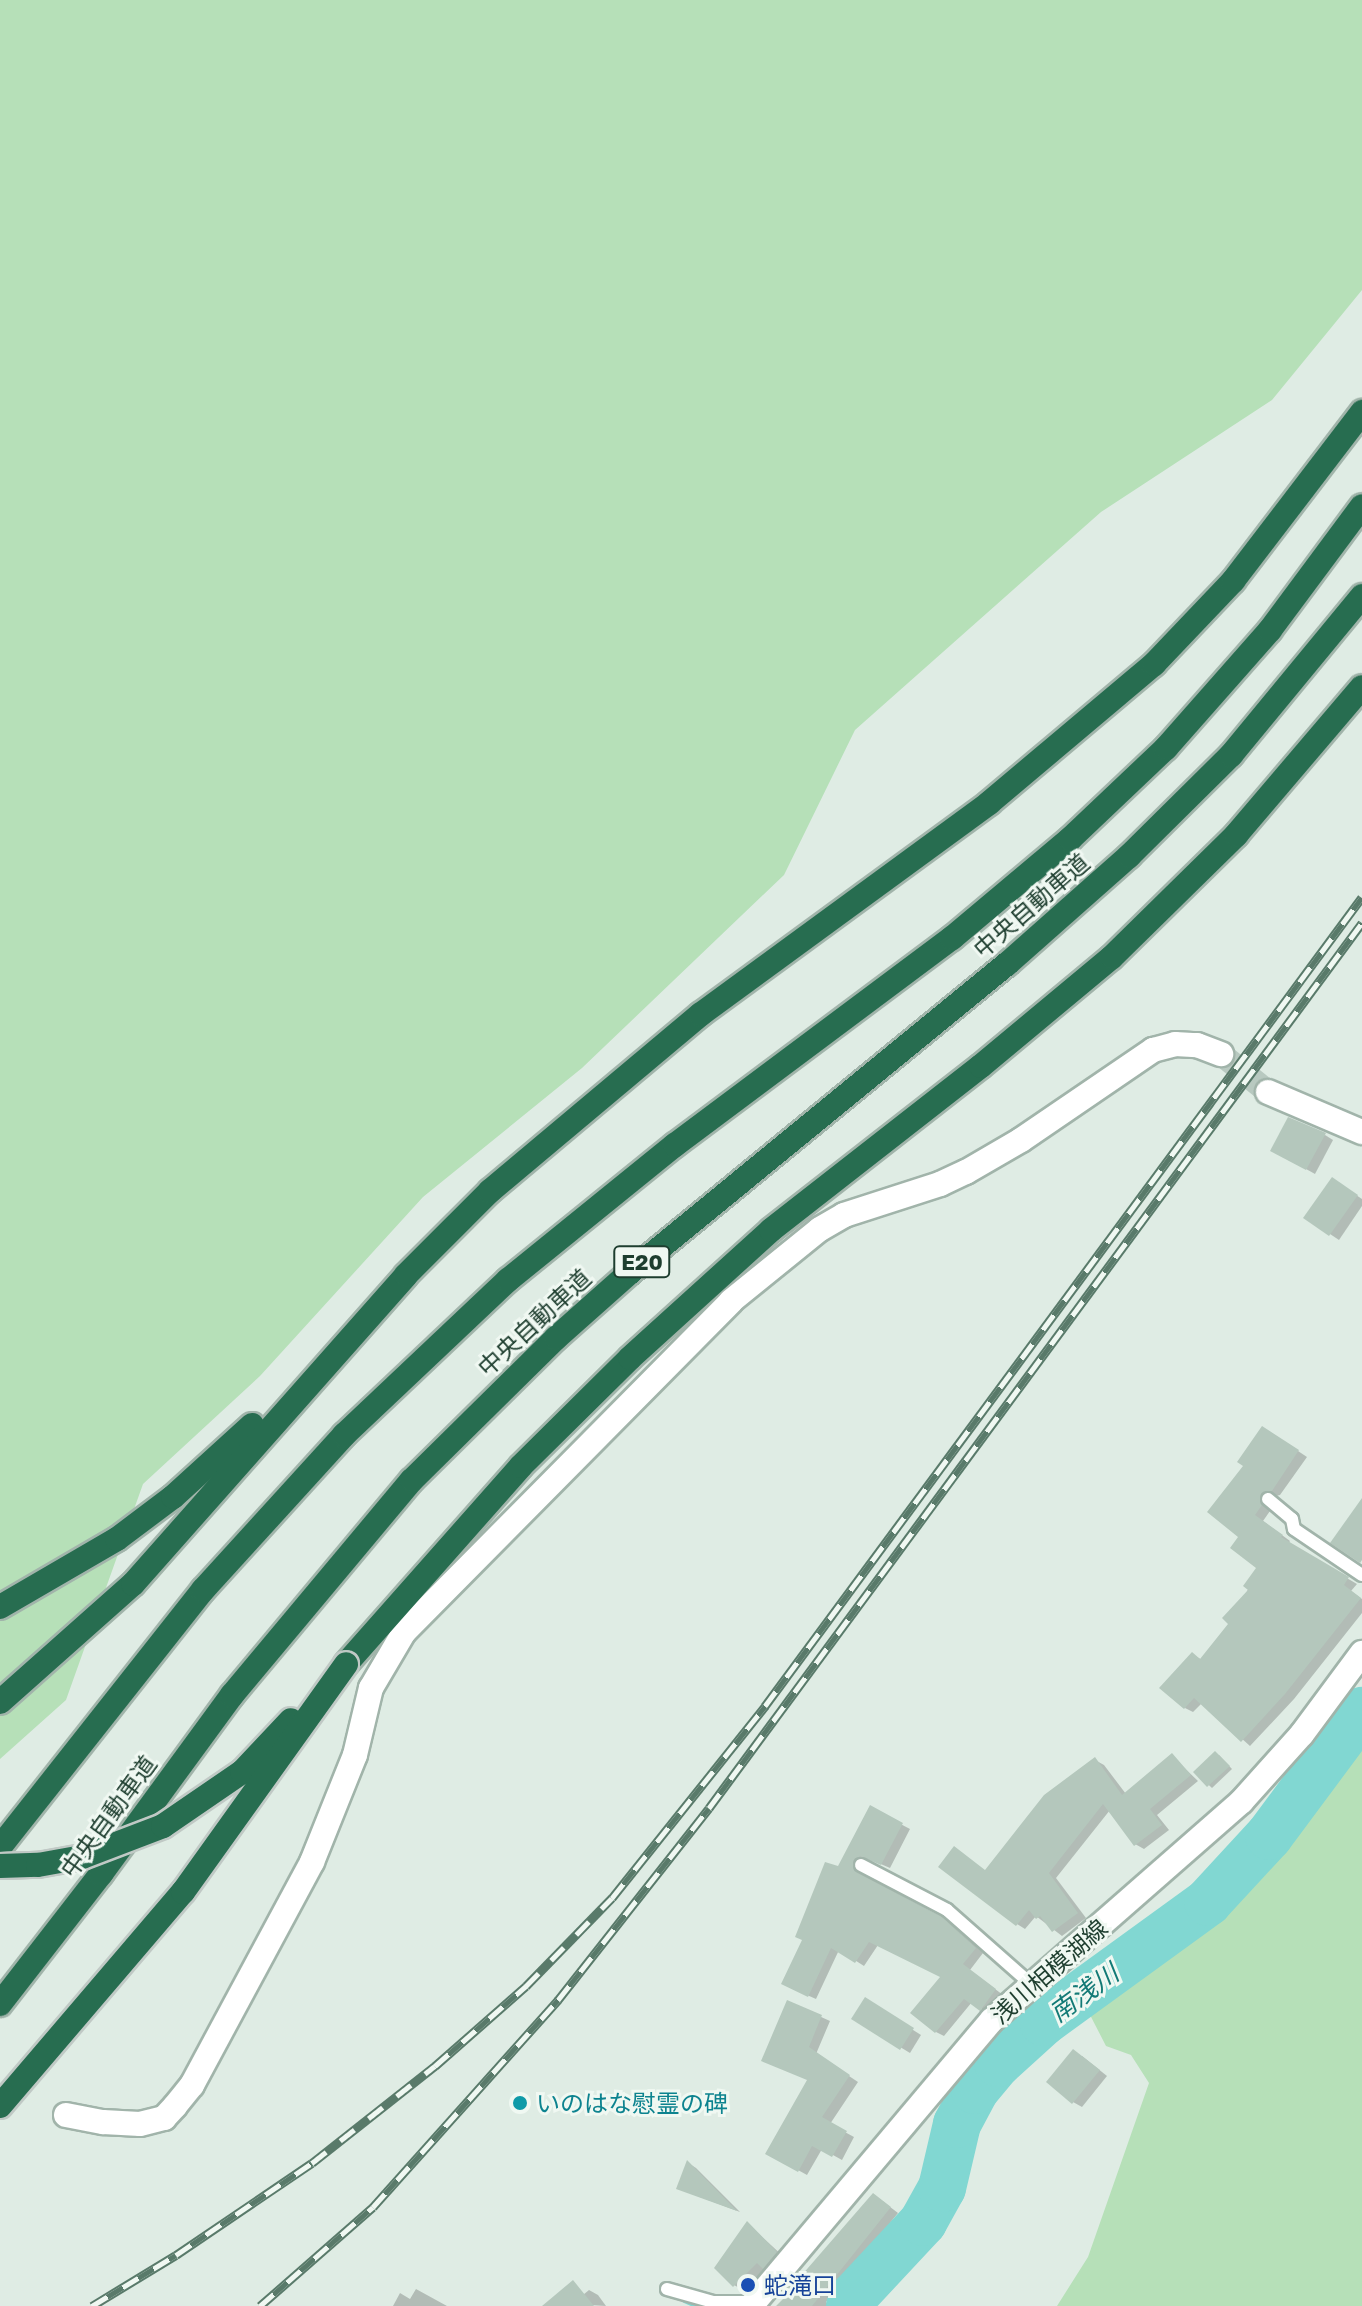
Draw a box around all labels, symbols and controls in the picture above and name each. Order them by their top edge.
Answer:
street label: 中央自動車道 [967,847,1095,963]
road number: E20 [612,1244,672,1280]
street label: 中央自動車道 [472,1262,596,1382]
street label: 中央自動車道 [54,1749,162,1883]
street label: 浅川相模湖線 [985,1913,1113,2029]
water label: 南浅川 [1043,1957,1125,2029]
place label: いのはな慰霊の碑 [536,2089,728,2117]
marker: いのはな慰霊の碑 [511,2094,529,2112]
place label: 蛇滝口 [764,2271,836,2299]
marker: 蛇滝口 [739,2276,757,2294]

